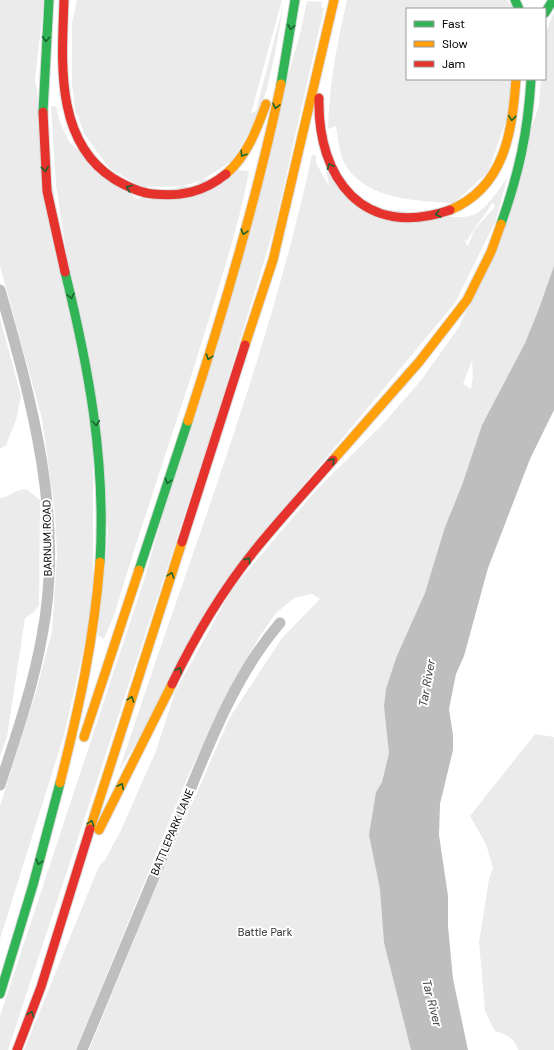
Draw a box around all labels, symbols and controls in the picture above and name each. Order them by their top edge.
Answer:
legend [406,8,546,80]
text: Fast [442,16,465,32]
one-way arrow [287,24,296,30]
one-way arrow [41,36,50,42]
text: Slow [442,36,468,52]
text: Jam [442,56,465,72]
one-way arrow [272,103,281,109]
one-way arrow [508,115,517,121]
one-way arrow [240,150,248,157]
one-way arrow [327,162,335,170]
one-way arrow [40,166,49,172]
one-way arrow [126,185,133,193]
one-way arrow [434,209,441,218]
one-way arrow [241,229,249,235]
one-way arrow [67,293,75,299]
one-way arrow [205,353,213,360]
one-way arrow [91,420,100,426]
one-way arrow [327,458,335,466]
one-way arrow [164,477,173,484]
street label: BARNUM ROAD [39,499,55,576]
one-way arrow [243,557,251,564]
one-way arrow [166,572,175,579]
water label: Tar River [415,657,439,708]
one-way arrow [174,667,182,674]
one-way arrow [126,696,135,703]
one-way arrow [116,783,124,791]
street label: BATTLEPARK LANE [147,787,197,877]
one-way arrow [86,819,95,826]
one-way arrow [35,858,44,865]
park label: Battle Park [238,925,293,939]
water label: Tar River [418,978,446,1029]
one-way arrow [27,1010,35,1017]

